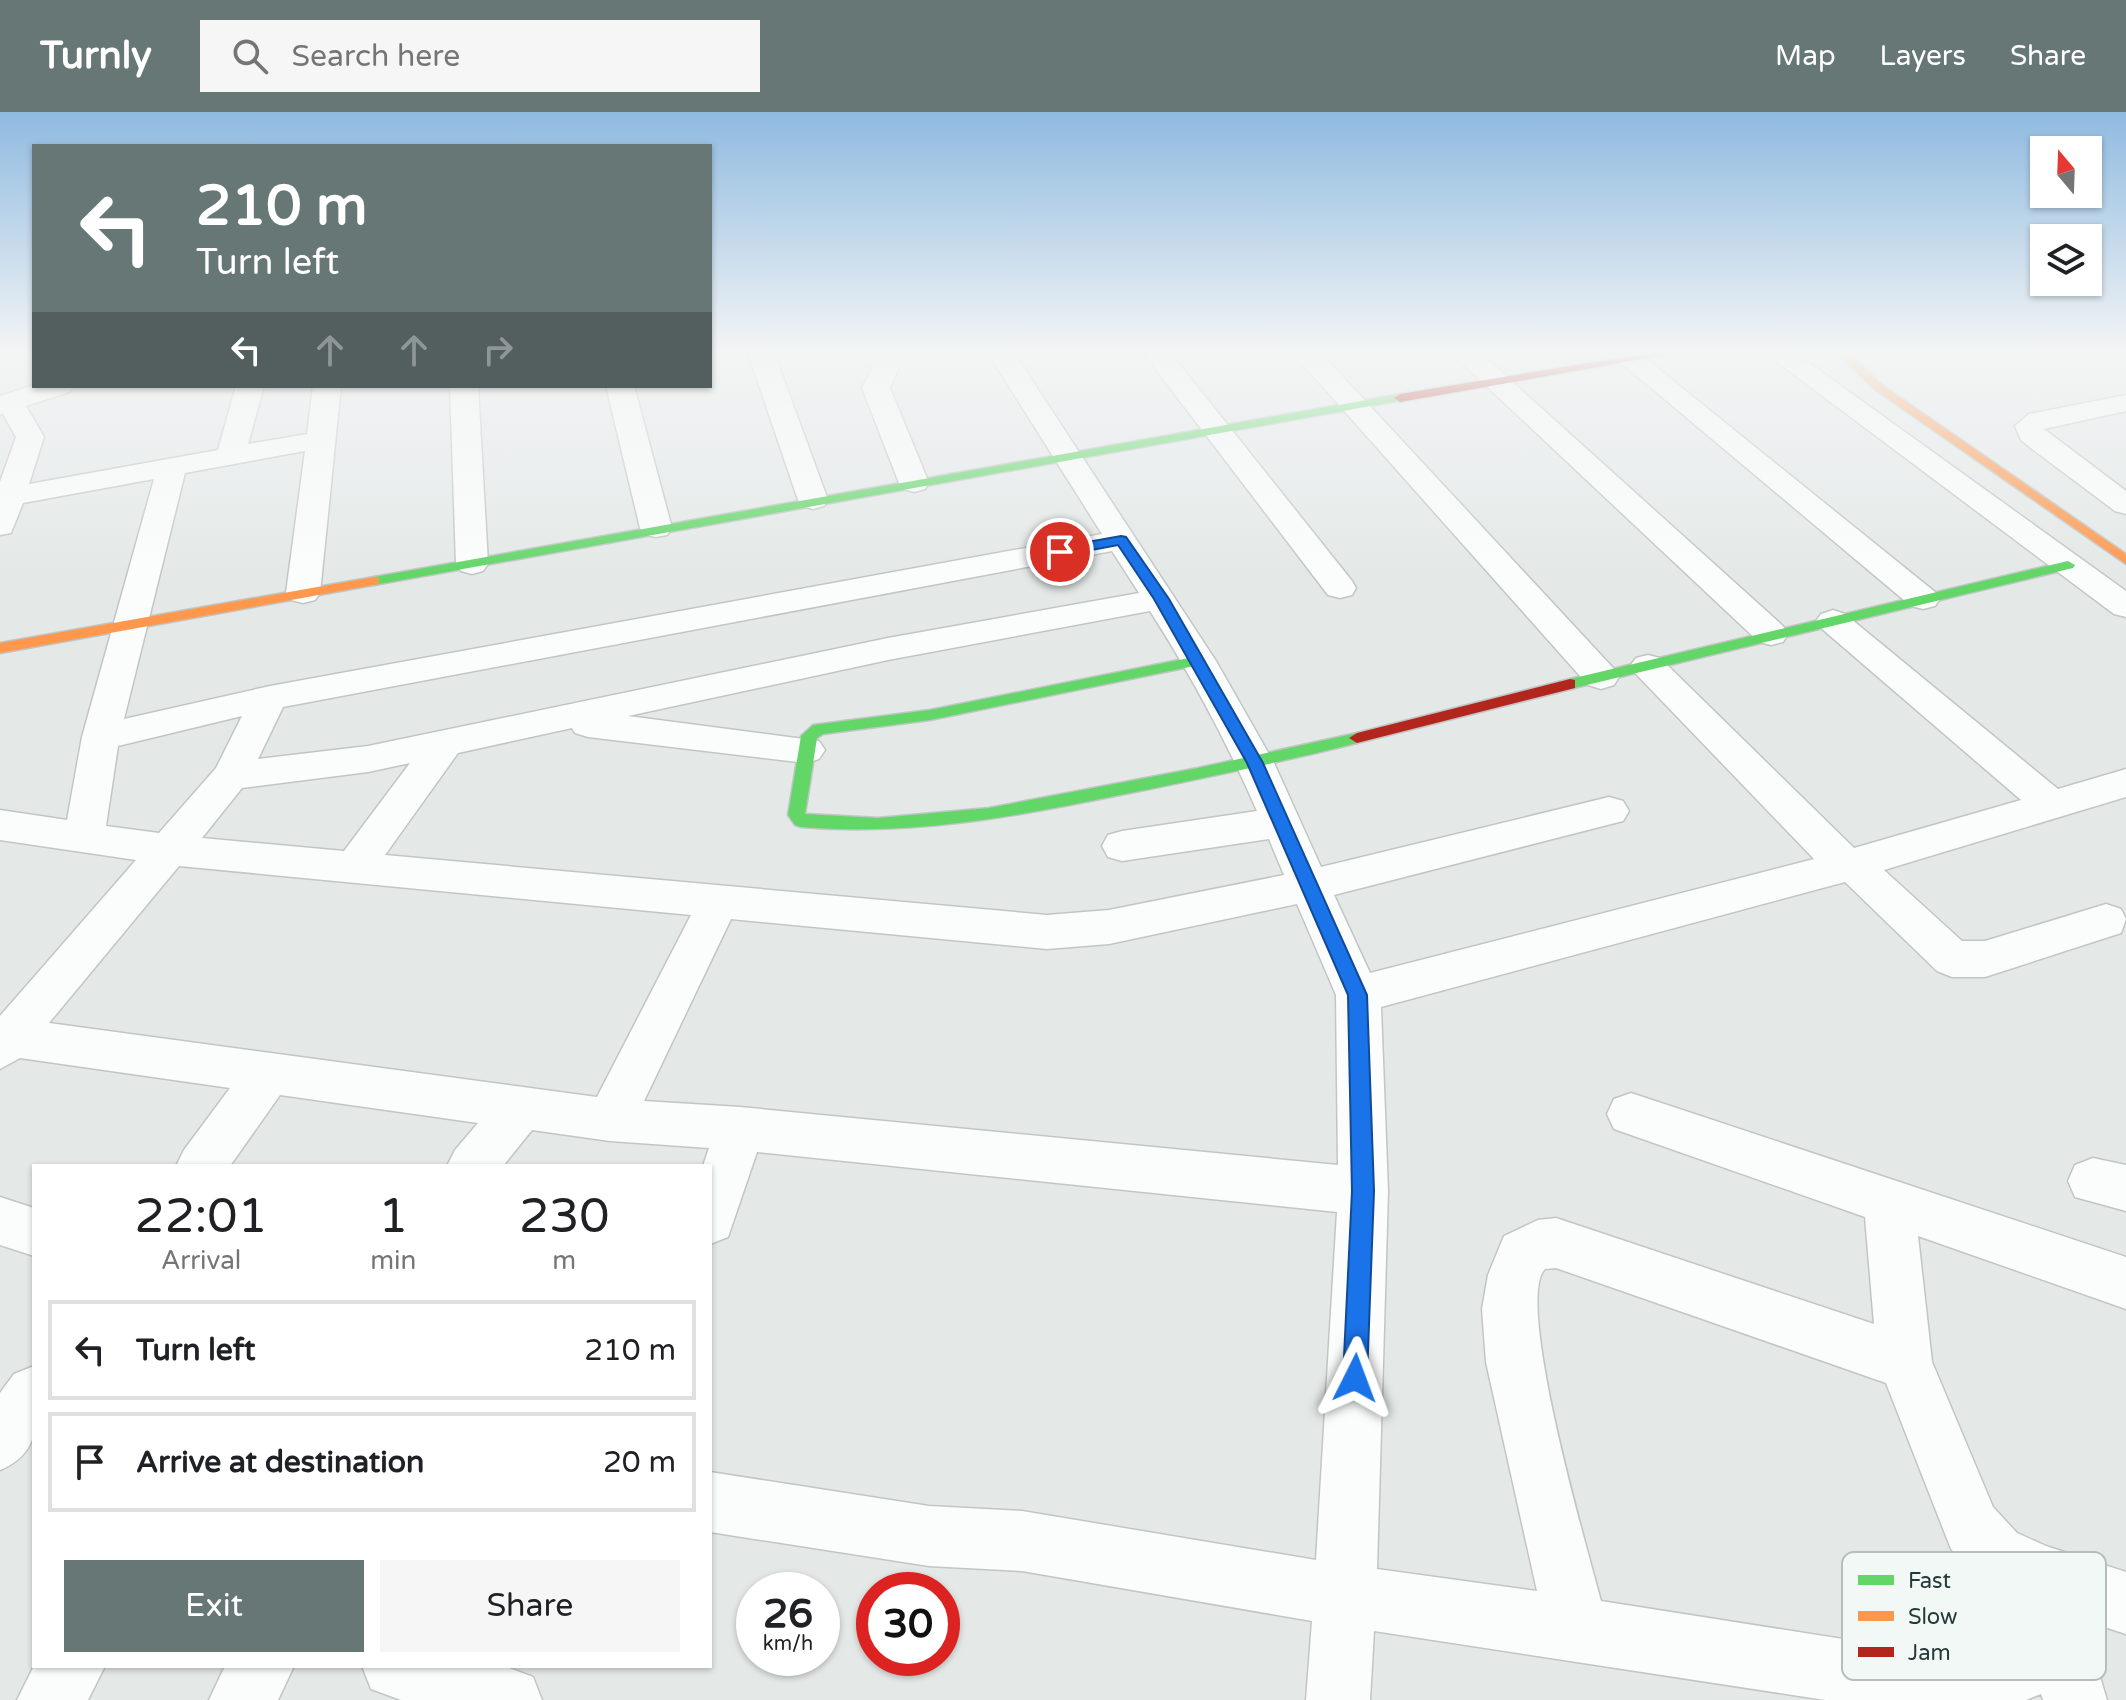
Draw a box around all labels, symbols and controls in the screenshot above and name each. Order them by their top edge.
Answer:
search box [200,20,760,92]
text: Turnly [40,33,152,79]
icon: search [228,34,272,78]
text: Search here [292,38,460,75]
text: Map [1775,39,1836,73]
text: Layers [1880,39,1966,73]
text: Share [2010,39,2086,73]
north arrow [2030,136,2102,208]
map controls [2030,136,2102,296]
text: 210 m [196,173,367,240]
icon: left [64,176,168,280]
button: layers [2030,224,2102,296]
text: Turn left [196,241,339,284]
icon: left [224,328,268,372]
icon: ahead [308,328,352,372]
icon: ahead [392,328,436,372]
icon: right [476,328,520,372]
pin [1026,518,1094,586]
icon: arrive [1038,530,1082,574]
text: 22:01 [135,1188,268,1246]
text: 1 [378,1188,408,1246]
text: 230 [519,1188,609,1246]
text: Arrival [161,1245,241,1276]
text: min [370,1245,416,1276]
text: m [552,1245,576,1276]
icon: left [68,1328,112,1372]
text: Turn left [136,1332,255,1369]
text: 210 m [584,1332,676,1369]
position arrow [1313,1336,1397,1420]
icon: arrive [68,1440,112,1484]
text: Arrive at destination [136,1444,424,1481]
text: 20 m [603,1444,676,1481]
legend [1842,1552,2106,1680]
button: Exit [64,1560,364,1652]
button: Share [380,1560,680,1652]
text: Fast [1908,1568,1951,1594]
speed limit sign: 30 [856,1572,960,1676]
text: 26 [763,1590,813,1638]
text: Slow [1908,1604,1958,1630]
text: km/h [763,1632,813,1656]
text: Jam [1908,1640,1951,1666]

